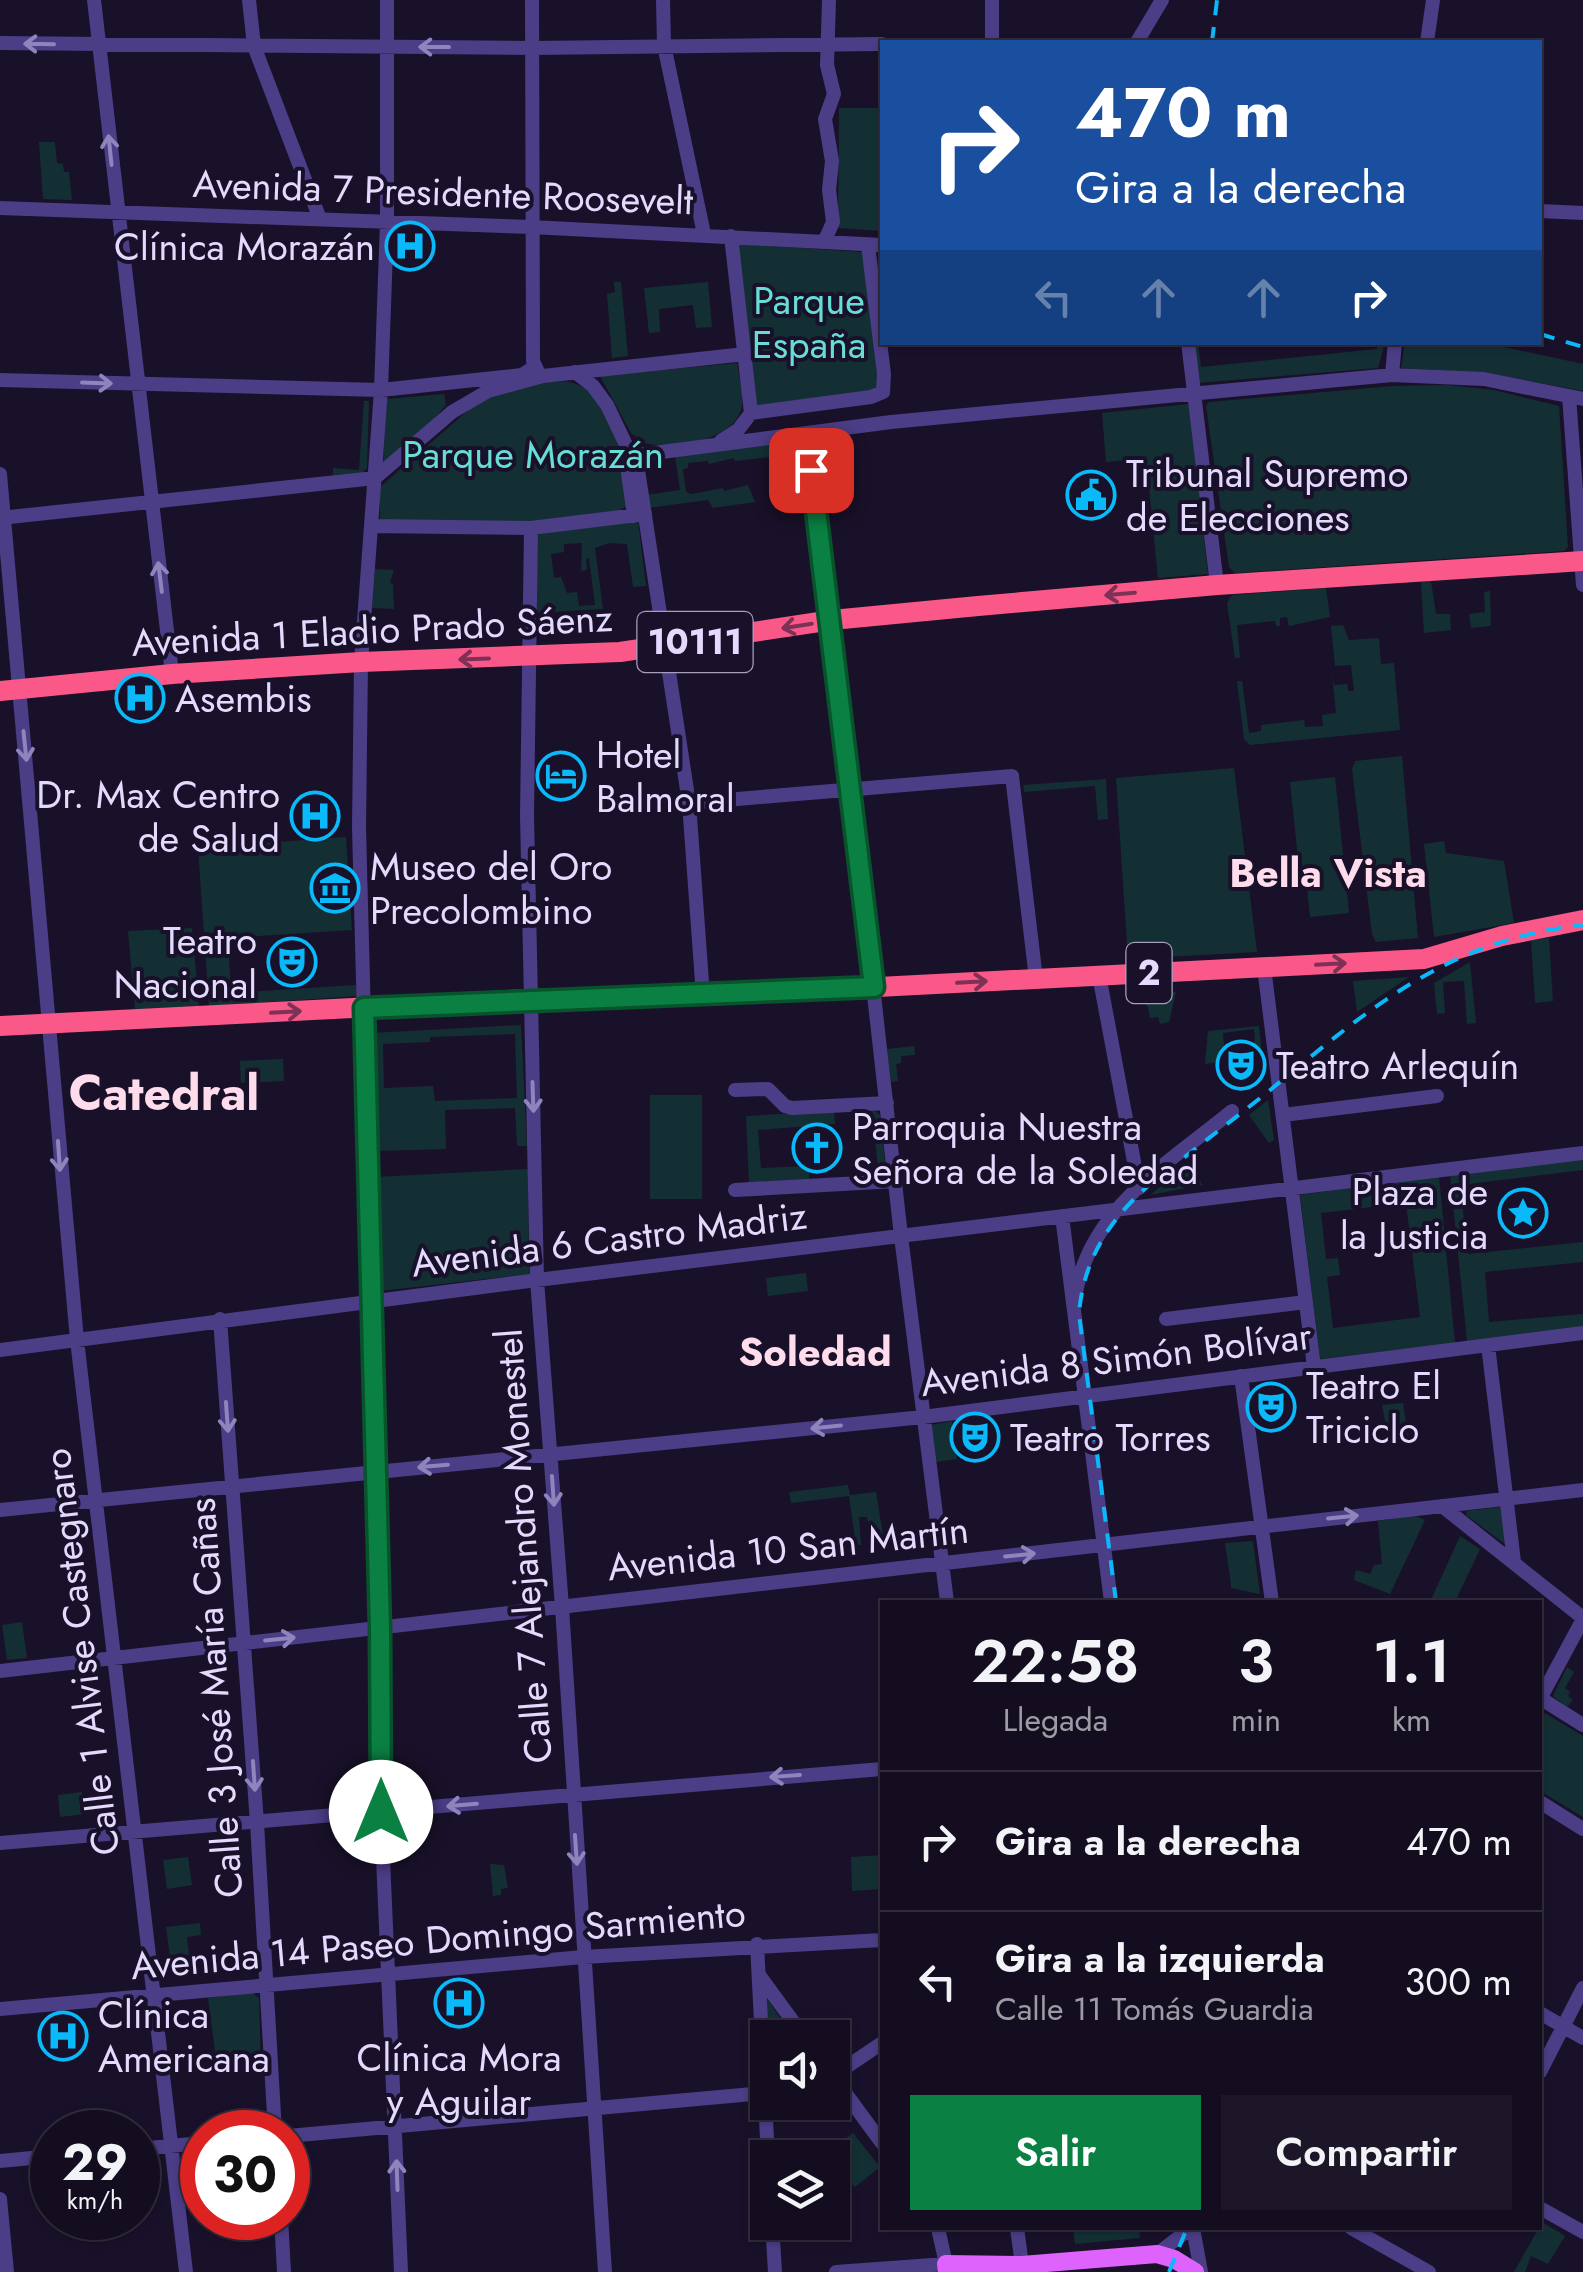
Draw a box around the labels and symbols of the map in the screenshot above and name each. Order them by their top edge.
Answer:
one-way arrow [24,34,56,54]
one-way arrow [419,38,452,56]
one-way arrow [100,135,119,167]
street label: Avenida 7 Presidente Roosevelt [192,156,694,228]
place label: Clínica Morazán [114,219,375,274]
hospital icon: Clínica Morazán [384,220,436,272]
park label: Parque España [752,273,866,372]
one-way arrow [81,374,113,393]
park label: Parque Morazán [402,427,664,482]
pin [769,428,854,513]
place label: Tribunal Supremo de Elecciones [1126,446,1408,545]
public building icon: Tribunal Supremo de Elecciones [1065,469,1117,521]
one-way arrow [150,562,169,594]
one-way arrow [1105,584,1137,603]
street label: Avenida 1 Eladio Prado Sáenz [130,590,614,670]
road number: 10111 [638,612,752,672]
one-way arrow [781,617,814,636]
one-way arrow [458,649,490,668]
place label: Asembis [175,671,311,726]
hospital icon: Asembis [114,672,166,724]
place label: Hotel Balmoral [596,727,735,826]
one-way arrow [15,729,34,761]
hotel icon: Hotel Balmoral [535,750,587,802]
place label: Dr. Max Centro de Salud [36,767,280,866]
hospital icon: Dr. Max Centro de Salud [289,790,341,842]
place label: Museo del Oro Precolombino [370,839,612,938]
district label: Bella Vista [1229,844,1427,902]
museum icon: Museo del Oro Precolombino [309,862,361,914]
place label: Teatro Nacional [114,913,257,1012]
theatre icon: Teatro Nacional [266,936,318,988]
road number: 2 [1126,943,1172,1003]
one-way arrow [1315,954,1347,973]
one-way arrow [955,972,987,991]
one-way arrow [269,1002,302,1021]
place label: Teatro Arlequín [1276,1038,1519,1093]
theatre icon: Teatro Arlequín [1215,1039,1267,1091]
district label: Catedral [69,1059,259,1128]
one-way arrow [524,1080,543,1112]
place label: Parroquia Nuestra Señora de la Soledad [852,1099,1198,1198]
church icon: Parroquia Nuestra Señora de la Soledad [791,1122,843,1174]
one-way arrow [50,1139,69,1171]
place label: Plaza de la Justicia [1340,1164,1488,1263]
street label: Avenida 6 Castro Madriz [408,1187,810,1291]
place icon: Plaza de la Justicia [1497,1187,1549,1239]
street label: Avenida 8 Simón Bolívar [917,1308,1315,1410]
district label: Soledad [738,1323,892,1381]
street label: Calle 7 Alejandro Monestel [480,1327,566,1765]
place label: Teatro El Triciclo [1306,1358,1441,1457]
theatre icon: Teatro El Triciclo [1245,1381,1297,1433]
one-way arrow [218,1400,237,1432]
place label: Teatro Torres [1010,1410,1210,1465]
theatre icon: Teatro Torres [949,1411,1001,1463]
one-way arrow [811,1418,843,1437]
street label: Calle 1 Alvise Castegnaro [29,1445,133,1859]
one-way arrow [418,1457,450,1476]
one-way arrow [543,1474,562,1507]
street label: Calle 3 José María Cañas [174,1496,256,1900]
street label: Avenida 10 San Martín [605,1502,971,1594]
one-way arrow [1326,1507,1358,1526]
one-way arrow [1003,1545,1036,1564]
one-way arrow [263,1629,295,1648]
one-way arrow [245,1759,264,1791]
position arrow [329,1760,433,1864]
one-way arrow [770,1766,802,1785]
one-way arrow [446,1796,478,1815]
one-way arrow [567,1834,586,1866]
street label: Avenida 14 Paseo Domingo Sarmiento [128,1885,748,1993]
hospital icon: Clínica Mora y Aguilar [433,1977,485,2029]
place label: Clínica Americana [98,1987,270,2086]
hospital icon: Clínica Americana [37,2010,89,2062]
place label: Clínica Mora y Aguilar [356,2030,562,2129]
speed limit sign: 30 [180,2110,310,2240]
one-way arrow [388,2159,407,2191]

